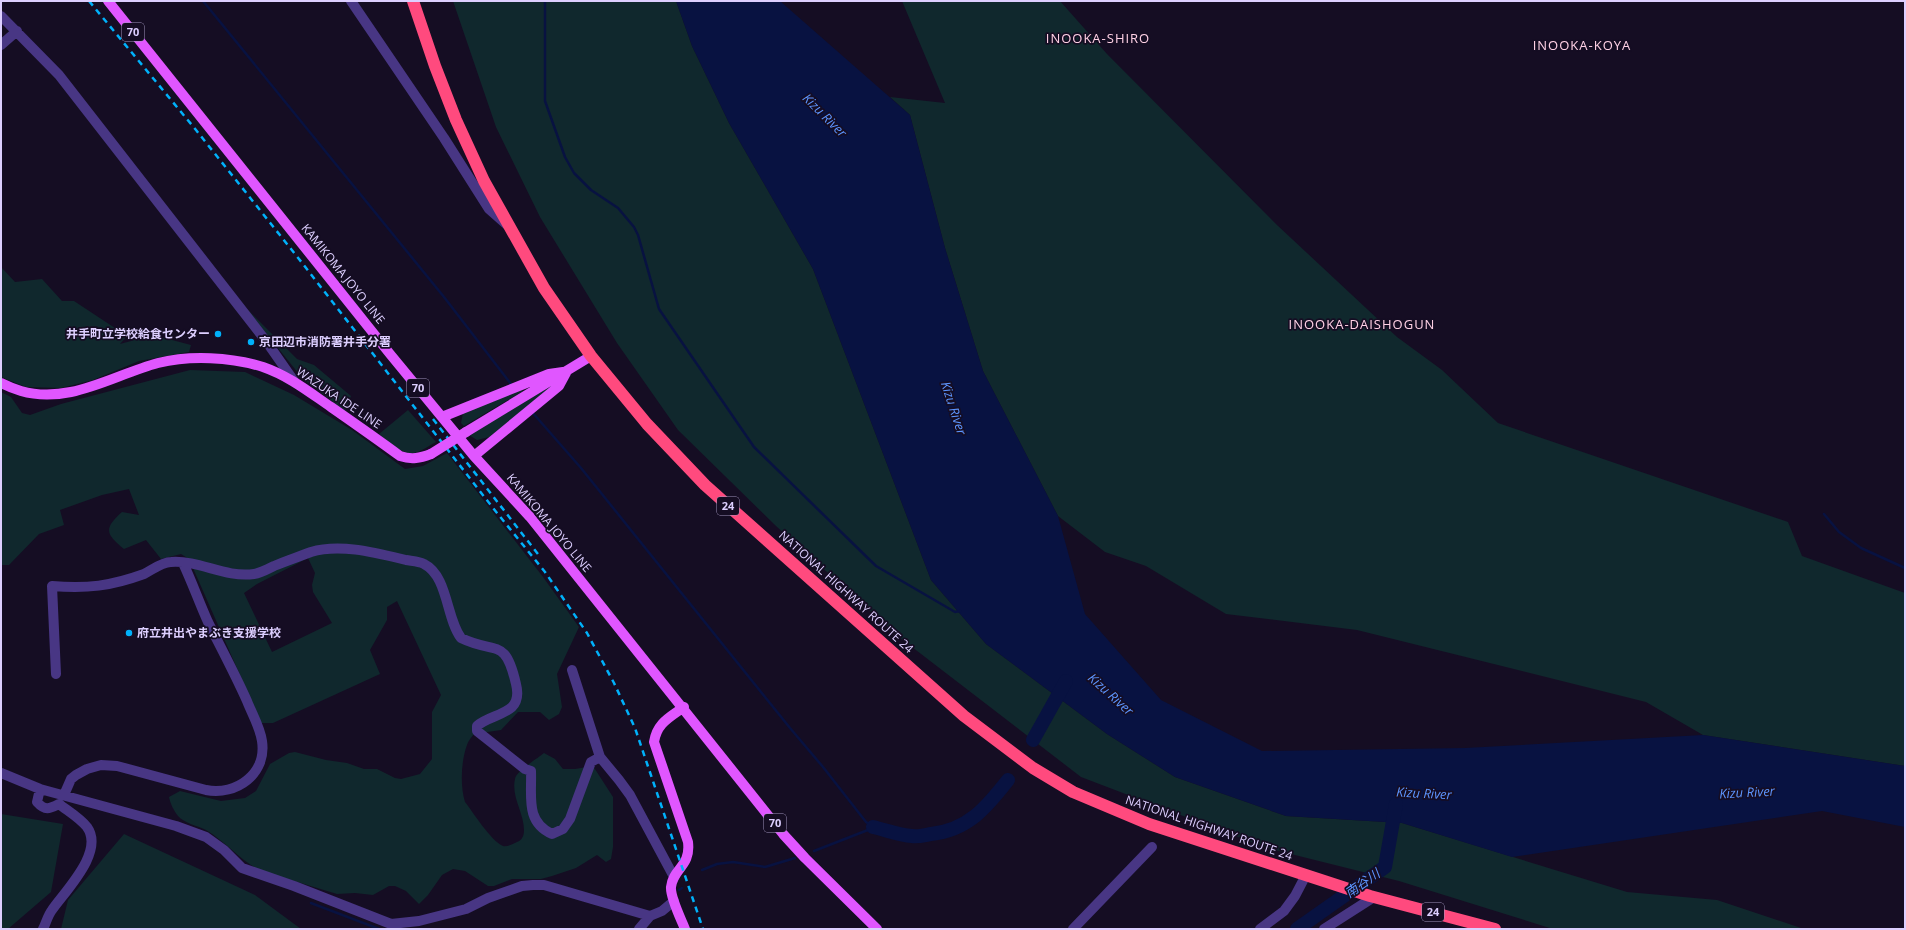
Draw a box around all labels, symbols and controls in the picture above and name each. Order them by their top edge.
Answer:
road number: 70 [122,23,144,41]
district label: INOOKA-SHIRO [1046,29,1150,47]
district label: INOOKA-KOYA [1533,36,1631,54]
water label: Kizu River [799,89,852,142]
street label: KAMIKOMA JOYO LINE [298,220,389,327]
district label: INOOKA-DAISHOGUN [1289,315,1435,333]
place label: 井手町立学校給食センター [66,325,210,342]
marker: 井手町立学校給食センター [213,329,223,339]
place label: 京田辺市消防署井手分署 [259,333,391,350]
marker: 京田辺市消防署井手分署 [246,337,256,347]
street label: WAZUKA IDE LINE [293,363,385,432]
road number: 70 [407,379,429,397]
water label: Kizu River [937,379,971,438]
street label: KAMIKOMA JOYO LINE [503,470,596,576]
road number: 24 [717,497,739,515]
street label: NATIONAL HIGHWAY ROUTE 24 [775,526,917,657]
place label: 府立井出やまぶき支援学校 [137,624,281,641]
marker: 府立井出やまぶき支援学校 [124,628,134,638]
water label: Kizu River [1084,669,1138,720]
water label: Kizu River [1719,782,1776,802]
water label: Kizu River [1396,783,1453,803]
street label: NATIONAL HIGHWAY ROUTE 24 [1123,791,1295,864]
road number: 70 [764,814,786,832]
water label: 南谷川 [1341,863,1385,902]
road number: 24 [1422,903,1444,921]

